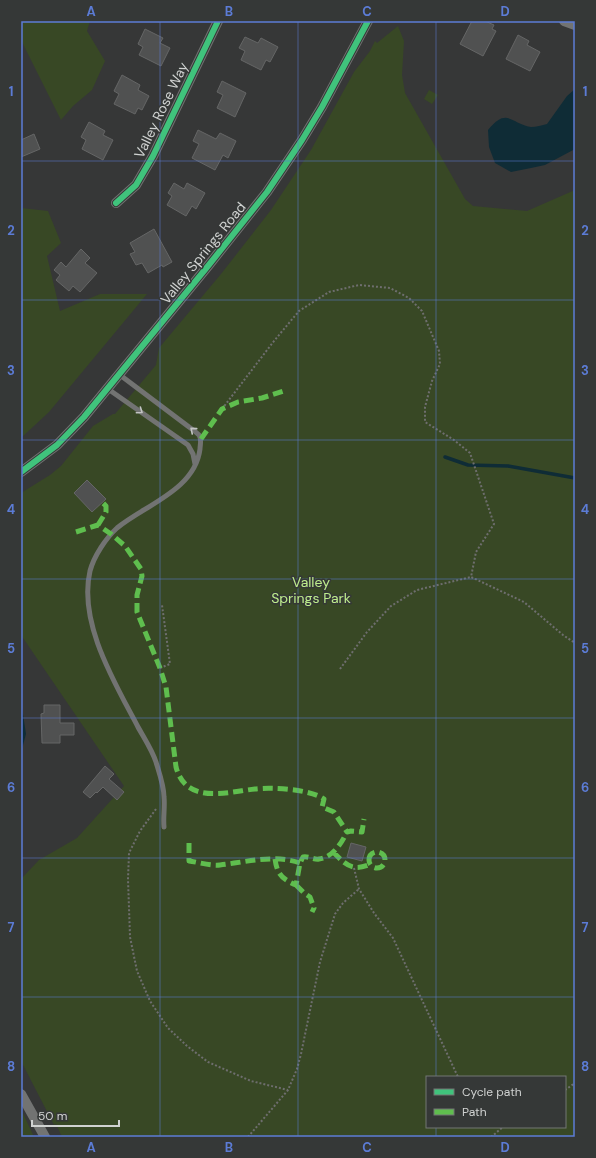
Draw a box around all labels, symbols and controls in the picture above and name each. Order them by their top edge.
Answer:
text: A [86,3,96,20]
text: B [225,3,233,20]
text: C [362,3,372,20]
text: D [500,3,510,20]
street label: Valley Rose Way [130,59,192,161]
text: 1 [9,83,13,100]
text: 1 [583,83,587,100]
street label: Valley Springs Road [156,198,250,308]
text: 2 [7,222,15,239]
text: 2 [581,222,589,239]
text: 3 [7,362,15,379]
text: 3 [581,362,589,379]
one-way arrow [136,406,143,414]
one-way arrow [190,427,198,434]
text: 4 [7,501,15,518]
text: 4 [581,501,589,518]
park label: Valley Springs Park [271,573,351,607]
text: 5 [7,640,15,657]
text: 5 [581,640,589,657]
text: 6 [7,779,15,796]
text: 6 [581,779,589,796]
text: 7 [8,919,15,936]
text: 7 [582,919,589,936]
text: 8 [7,1058,15,1075]
text: 8 [581,1058,589,1075]
legend [426,1076,566,1128]
text: Cycle path [462,1084,522,1100]
scale bar [32,1102,119,1128]
text: Path [462,1104,487,1120]
text: 50 m [38,1108,67,1124]
text: A [86,1139,96,1156]
text: B [225,1139,233,1156]
text: C [362,1139,372,1156]
text: D [500,1139,510,1156]

